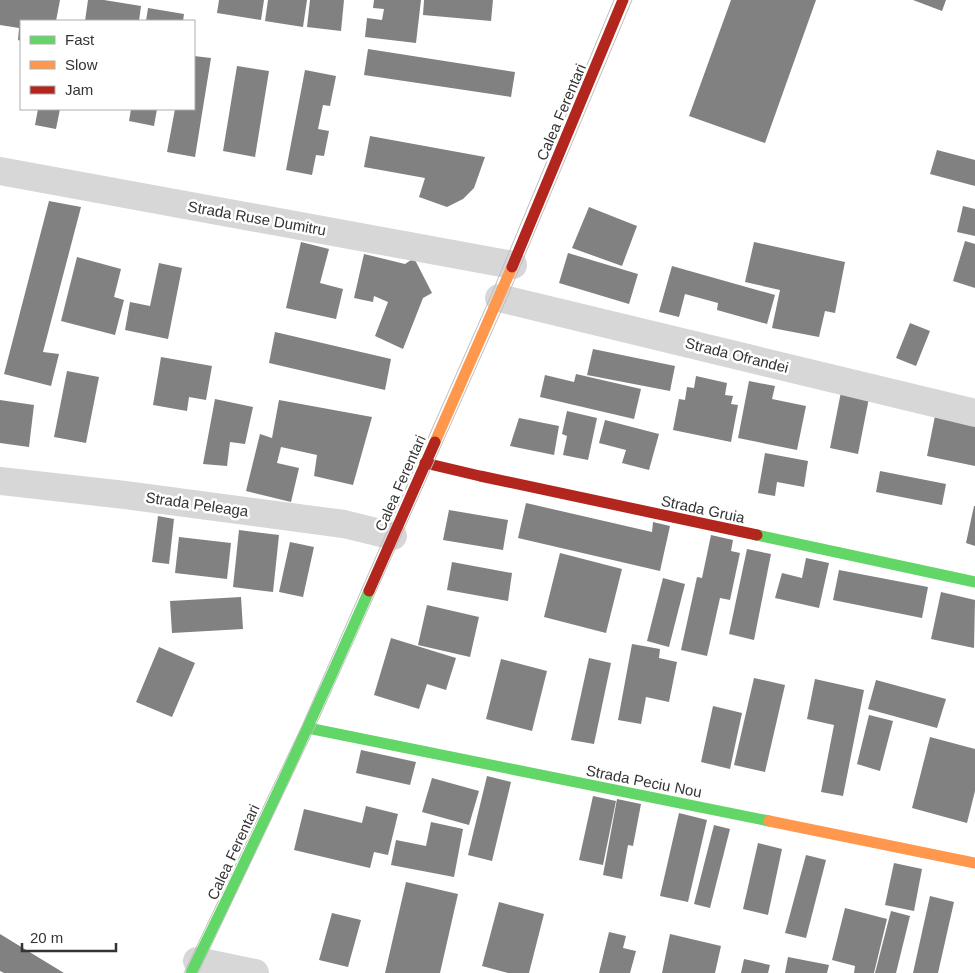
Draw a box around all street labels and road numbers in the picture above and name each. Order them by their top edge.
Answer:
street label: Calea Ferentari [533,61,589,163]
street label: Strada Ruse Dumitru [187,197,327,239]
street label: Strada Ofrandei [684,334,790,376]
street label: Calea Ferentari [371,432,429,534]
street label: Strada Peleaga [145,488,250,520]
street label: Strada Gruia [660,492,747,526]
street label: Strada Peciu Nou [585,761,703,801]
street label: Calea Ferentari [203,802,263,902]

